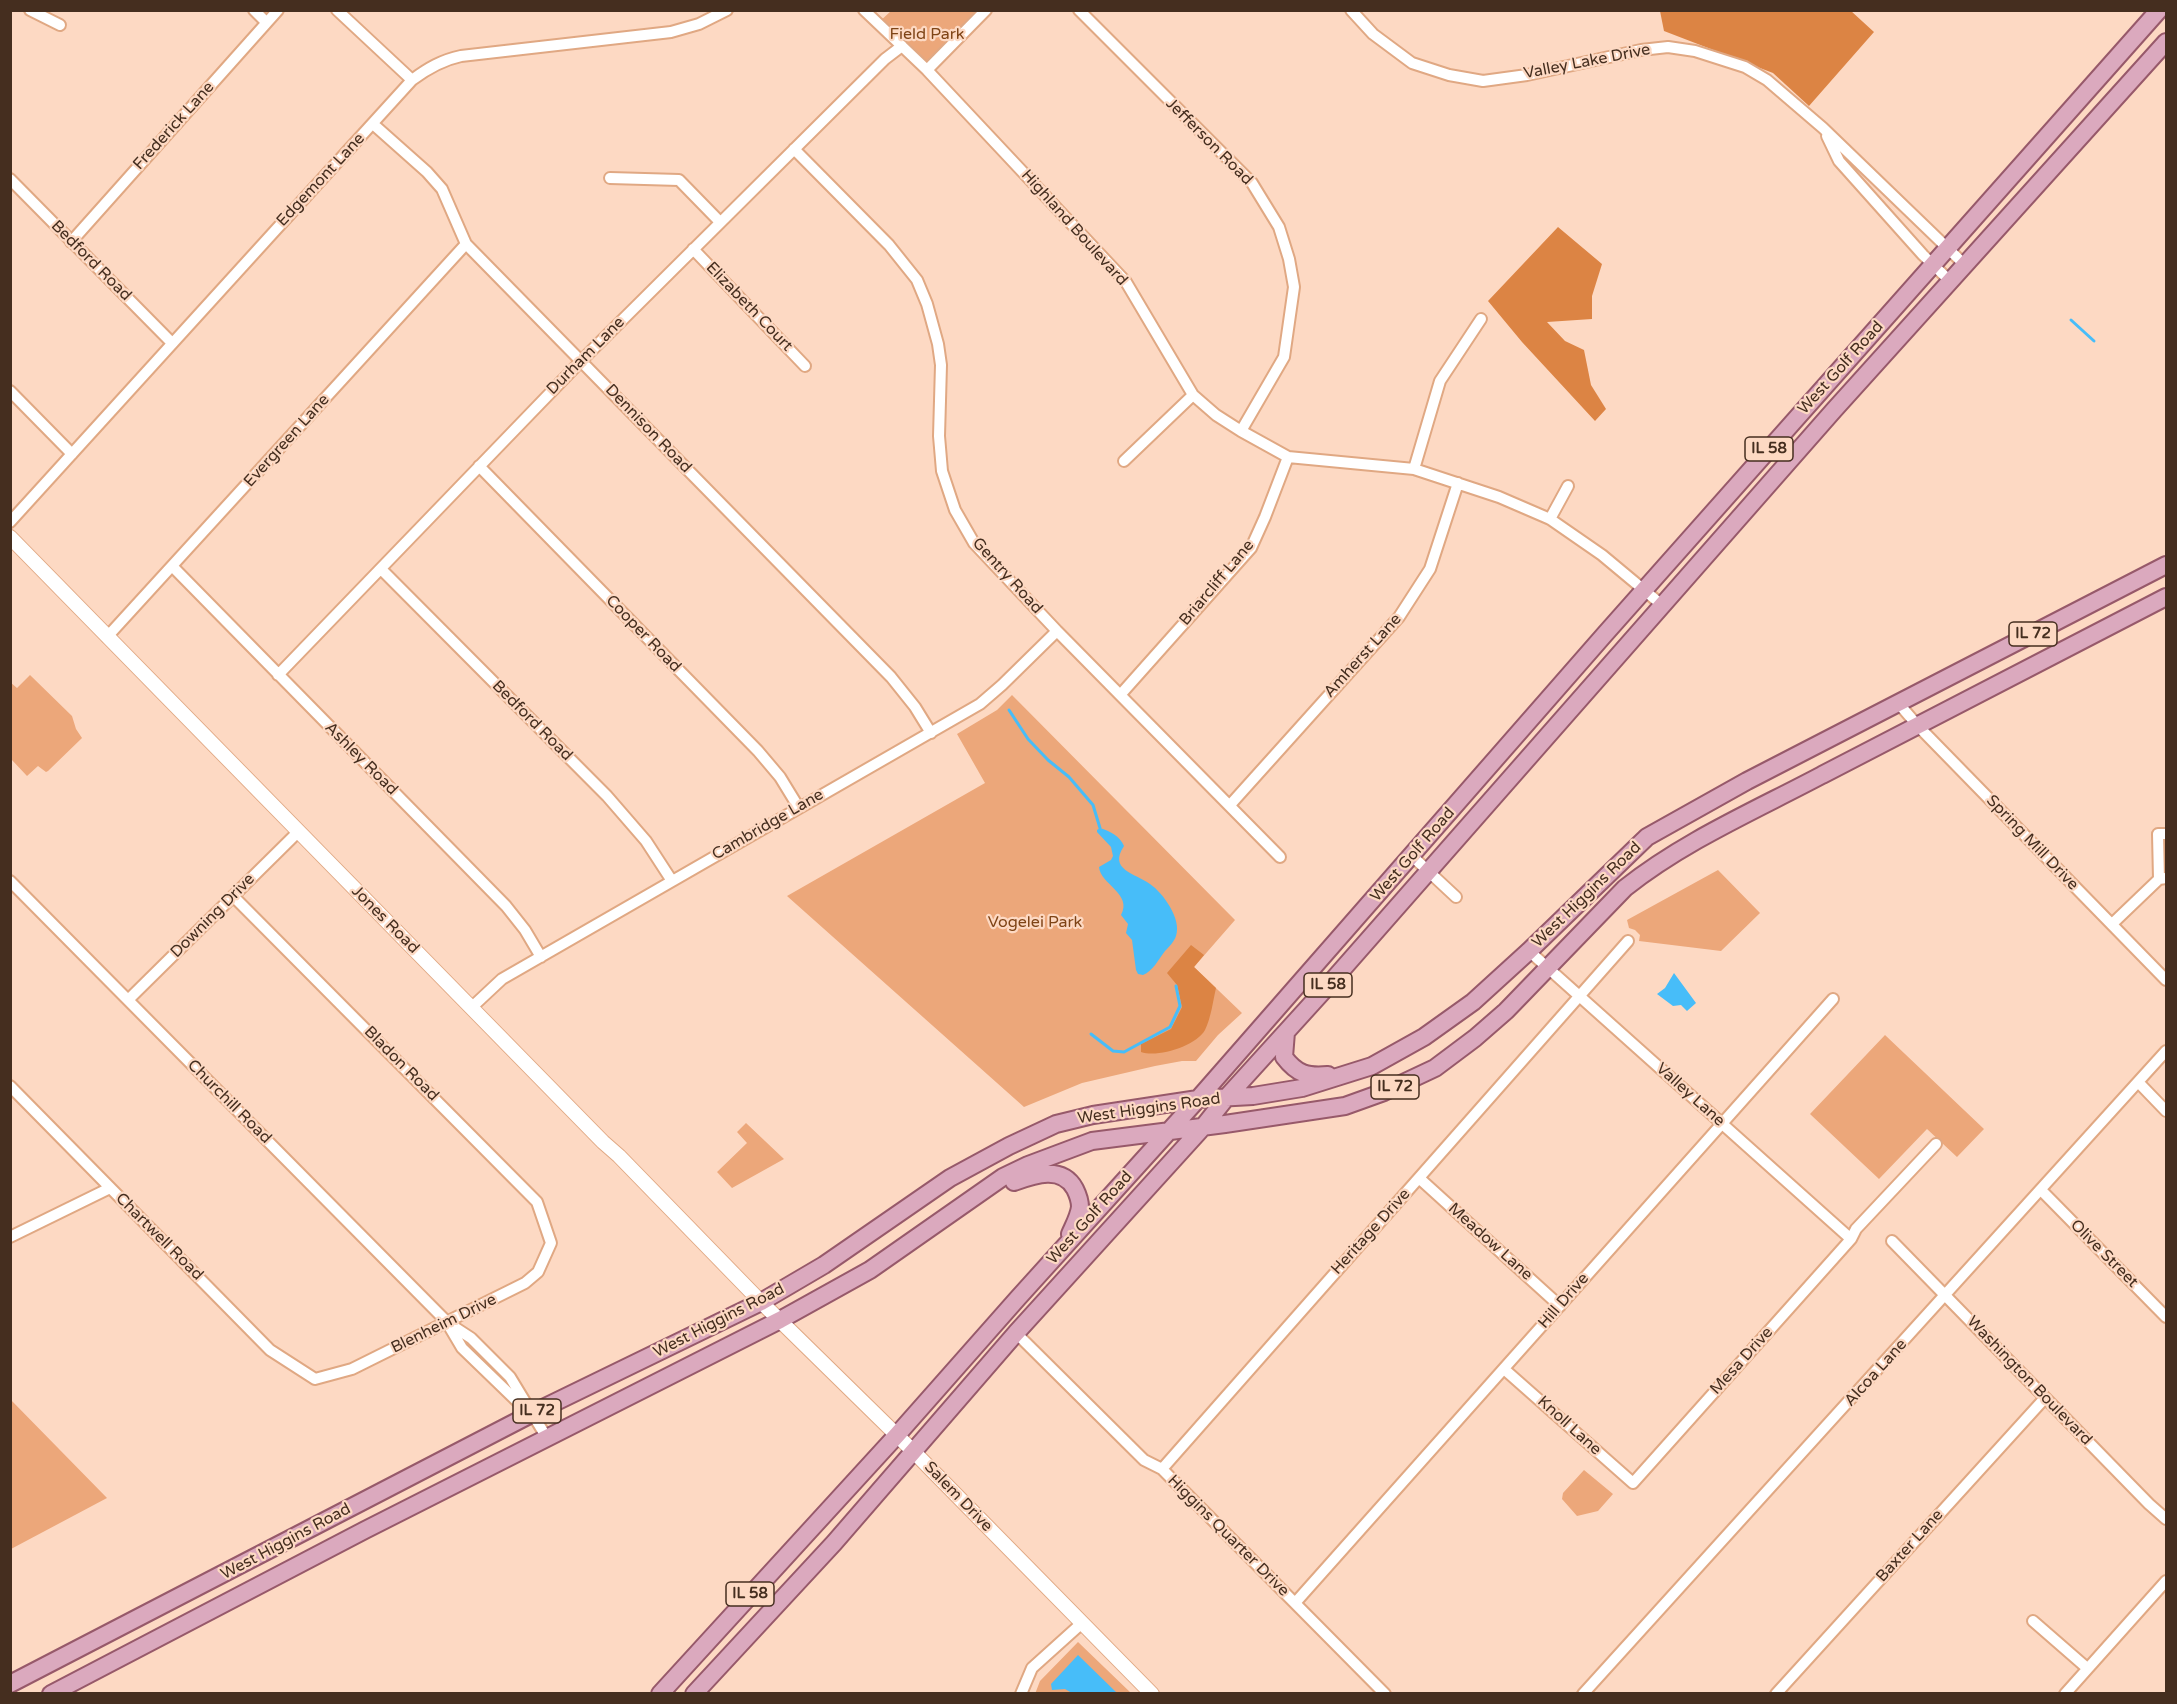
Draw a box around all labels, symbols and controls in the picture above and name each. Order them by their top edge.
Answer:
park label: Field Park [889,25,965,45]
street label: Valley Lake Drive [1522,40,1652,84]
street label: Frederick Lane [129,78,219,174]
street label: Jefferson Road [1162,95,1256,189]
street label: Edgemont Lane [273,129,369,231]
street label: Highland Boulevard [1017,166,1131,290]
street label: Bedford Road [47,217,135,305]
street label: Elizabeth Court [701,258,797,356]
street label: Durham Lane [543,313,629,399]
street label: West Golf Road [1794,317,1888,419]
street label: Dennison Road [601,381,695,477]
street label: Evergreen Lane [240,391,334,491]
road number: IL 58 [1745,437,1793,461]
street label: Gentry Road [968,534,1046,618]
street label: Briarcliff Lane [1176,536,1258,630]
street label: Cooper Road [601,591,685,677]
street label: Amherst Lane [1320,610,1406,702]
road number: IL 72 [2009,622,2057,646]
street label: Bedford Road [488,677,576,765]
street label: Ashley Road [321,719,401,799]
street label: Cambridge Lane [709,785,827,865]
street label: Spring Mill Drive [1982,791,2082,895]
street label: West Golf Road [1367,804,1459,906]
street label: West Higgins Road [1528,838,1646,952]
street label: Downing Drive [167,870,259,962]
street label: Jones Road [347,882,423,958]
park label: Vogelei Park [988,913,1082,933]
road number: IL 58 [1304,973,1352,997]
street label: Bladon Road [360,1023,442,1105]
street label: Churchill Road [183,1056,275,1148]
street label: Valley Lane [1652,1059,1728,1131]
road number: IL 72 [1371,1075,1419,1099]
street label: West Higgins Road [1076,1089,1222,1129]
street label: West Golf Road [1043,1167,1137,1269]
street label: Heritage Drive [1327,1185,1415,1279]
street label: Chartwell Road [111,1189,207,1285]
street label: Meadow Lane [1444,1199,1536,1285]
street label: Olive Street [2066,1216,2142,1292]
street label: Hill Drive [1535,1269,1593,1333]
street label: West Higgins Road [650,1280,788,1362]
street label: Blenheim Drive [388,1290,500,1358]
street label: Washington Boulevard [1962,1312,2096,1450]
street label: Mesa Drive [1707,1323,1777,1399]
street label: Alcoa Lane [1841,1335,1911,1411]
street label: Knoll Lane [1533,1392,1605,1460]
road number: IL 72 [513,1399,561,1423]
street label: Salem Drive [920,1458,996,1536]
street label: Higgins Quarter Drive [1163,1471,1293,1601]
street label: West Higgins Road [218,1500,354,1584]
street label: Baxter Lane [1872,1506,1948,1586]
road number: IL 58 [726,1582,774,1606]

